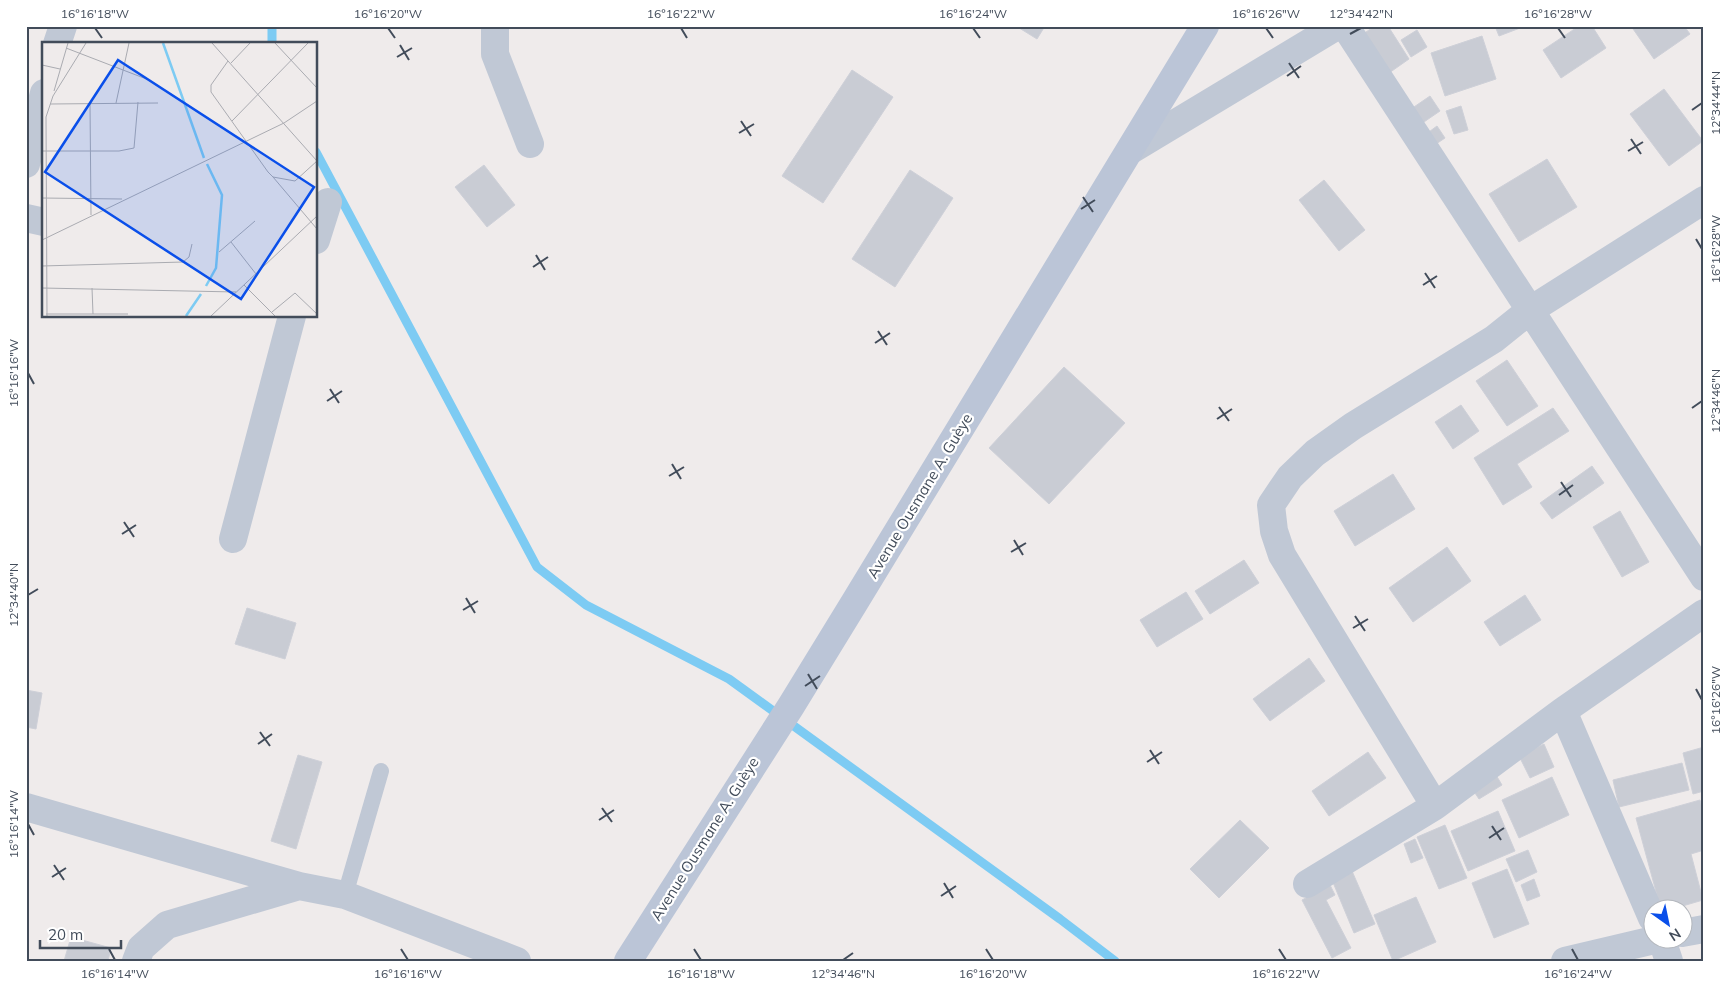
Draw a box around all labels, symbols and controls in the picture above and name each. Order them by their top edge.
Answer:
text: 16°16'18"W [61,6,129,21]
text: 16°16'20"W [354,6,422,21]
text: 16°16'22"W [647,6,715,21]
text: 16°16'24"W [939,6,1007,21]
text: 16°16'26"W [1232,6,1300,21]
text: 12°34'42"N [1329,6,1393,21]
text: 16°16'28"W [1524,6,1592,21]
inset map [42,42,318,318]
text: 12°34'44"N [1708,71,1723,135]
text: 16°16'28"W [1708,215,1723,283]
text: 16°16'16"W [6,339,21,407]
text: 12°34'46"N [1708,369,1723,433]
street label: Avenue Ousmane A. Guèye [863,410,976,582]
text: 12°34'40"N [6,563,21,627]
text: 16°16'26"W [1708,666,1723,734]
street label: Avenue Ousmane A. Guèye [646,753,763,924]
text: 16°16'14"W [6,790,21,858]
north arrow [1642,900,1692,950]
scale bar [40,917,121,949]
text: N [1666,924,1684,945]
text: 20 m [48,925,83,944]
text: 16°16'14"W [81,966,149,981]
text: 16°16'16"W [374,966,442,981]
text: 16°16'18"W [667,966,735,981]
text: 12°34'46"N [811,966,875,981]
text: 16°16'20"W [959,966,1027,981]
text: 16°16'22"W [1252,966,1320,981]
text: 16°16'24"W [1544,966,1612,981]

